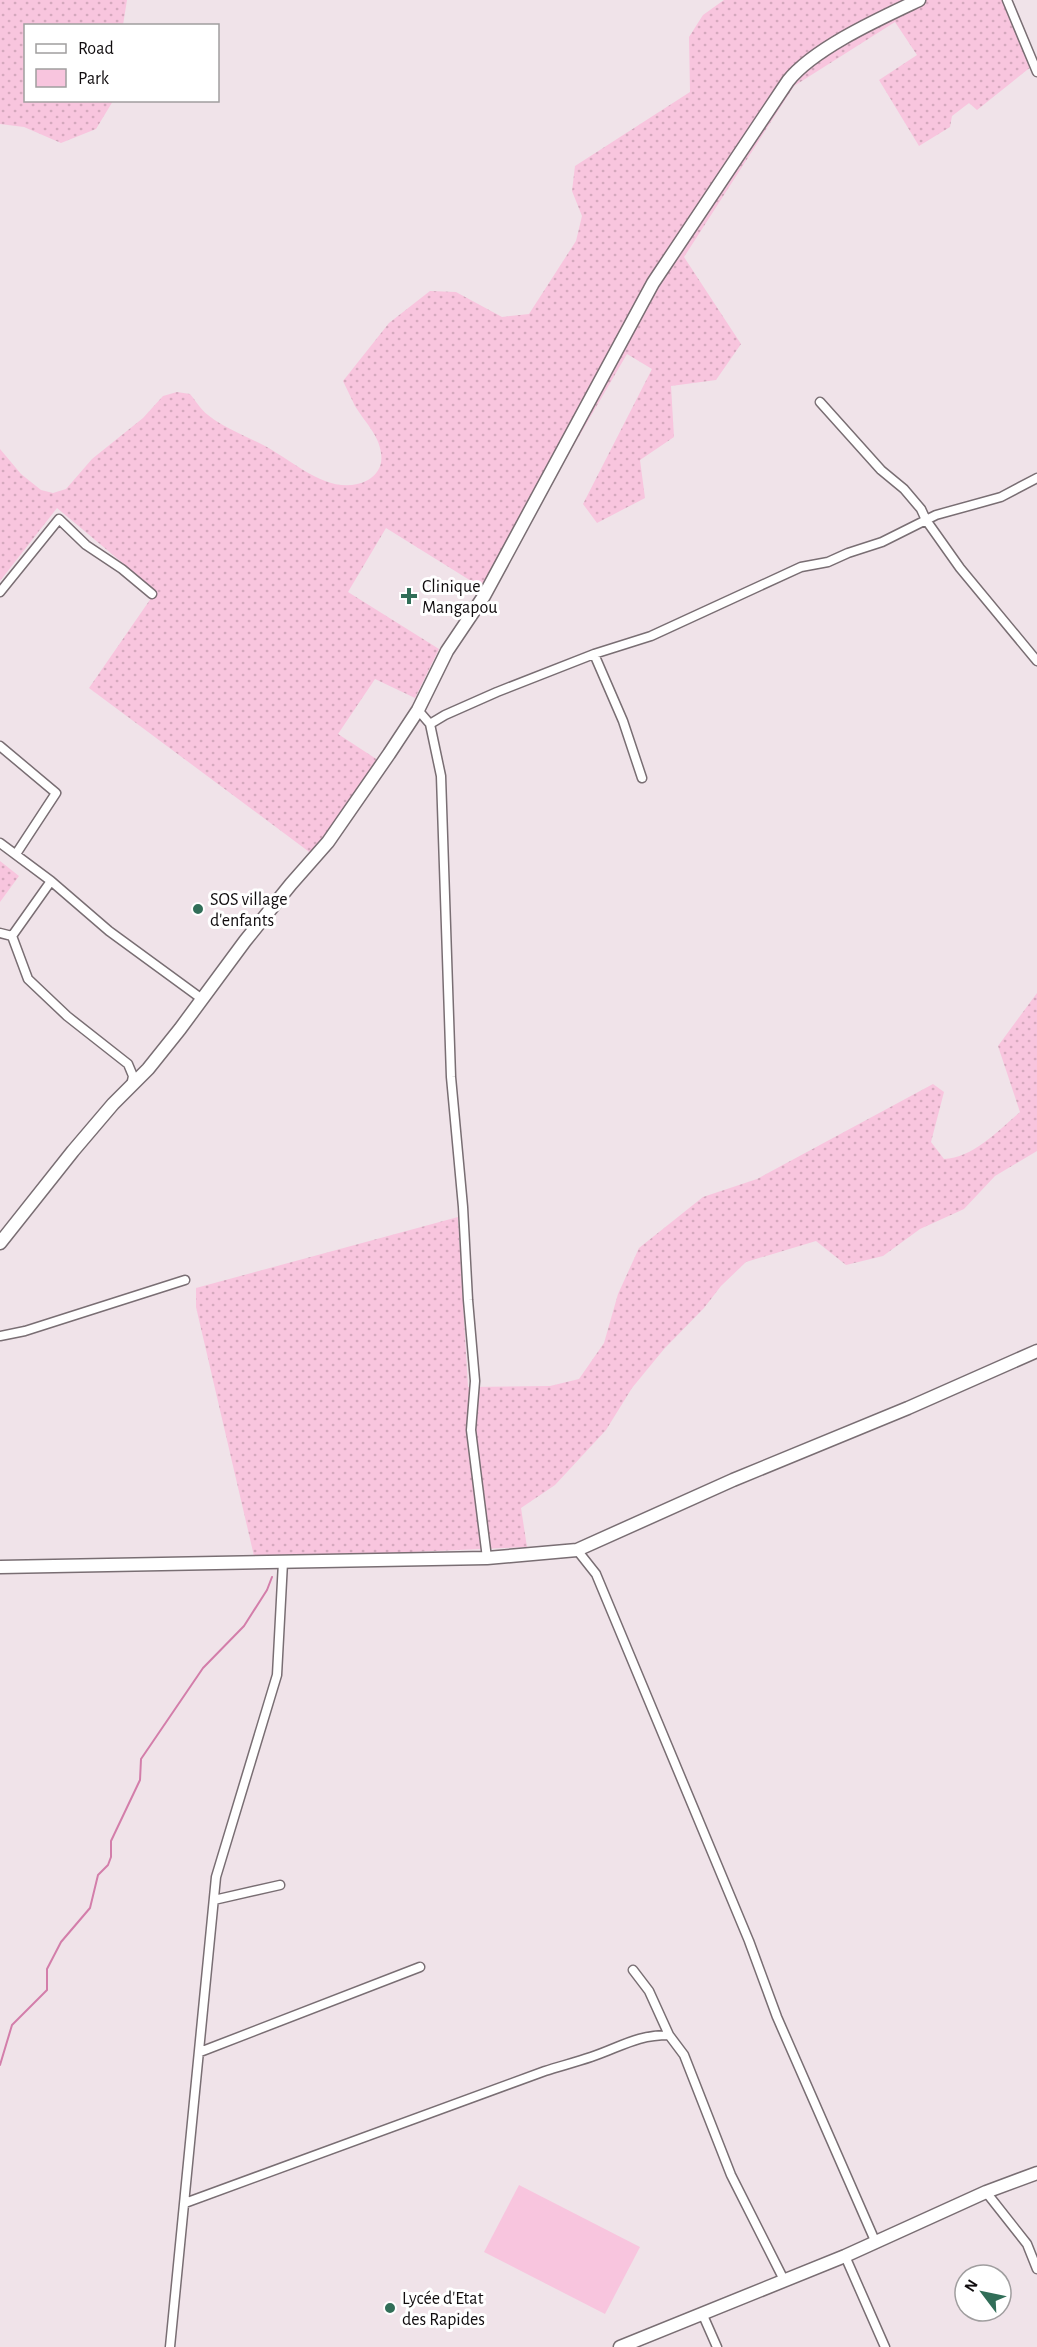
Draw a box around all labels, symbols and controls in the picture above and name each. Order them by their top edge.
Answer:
legend [24,24,219,102]
text: Road [78,40,114,58]
text: Park [78,70,110,88]
place label: Clinique Mangapou [422,578,497,617]
marker: Clinique Mangapou [400,587,418,605]
place label: SOS village d'enfants [210,891,288,930]
marker: SOS village d'enfants [191,902,205,916]
north arrow [953,2263,1013,2323]
text: N [961,2277,981,2295]
place label: Lycée d'Etat des Rapides [402,2290,485,2329]
marker: Lycée d'Etat des Rapides [383,2301,397,2315]

